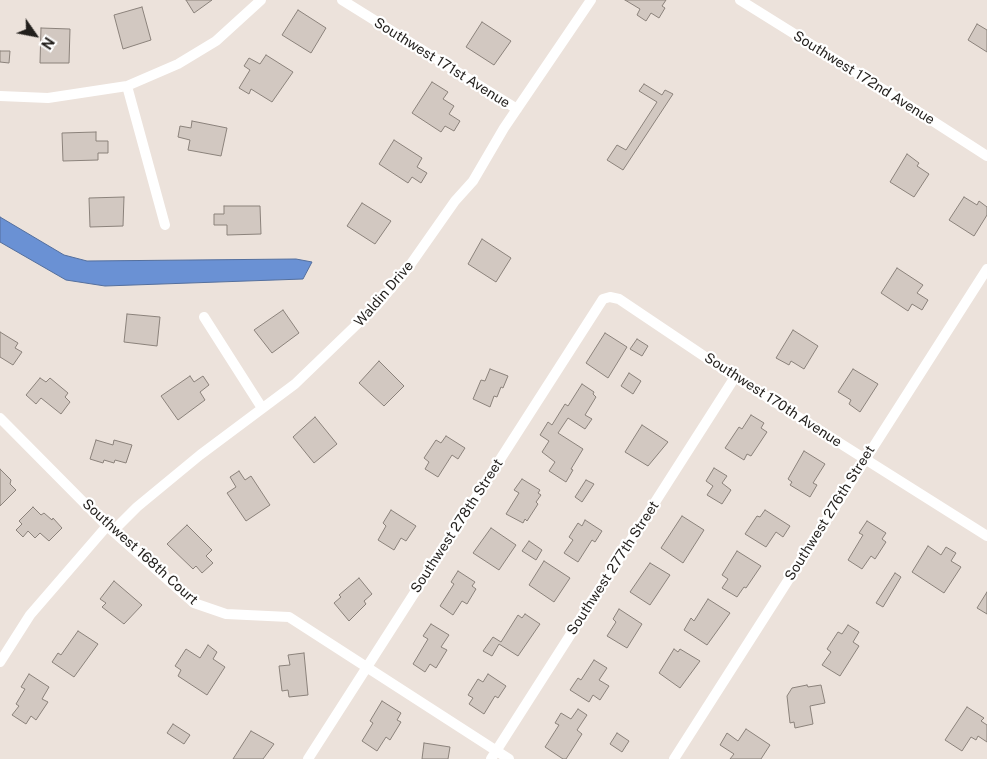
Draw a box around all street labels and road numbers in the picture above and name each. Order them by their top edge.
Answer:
street label: Southwest 171st Avenue [371,14,513,112]
street label: Southwest 172nd Avenue [790,28,938,128]
street label: Waldin Drive [351,258,417,330]
street label: Southwest 170th Avenue [701,349,845,451]
street label: Southwest 276th Street [782,442,878,584]
street label: Southwest 278th Street [407,456,507,596]
street label: Southwest 168th Court [79,496,201,608]
street label: Southwest 277th Street [563,498,663,638]

